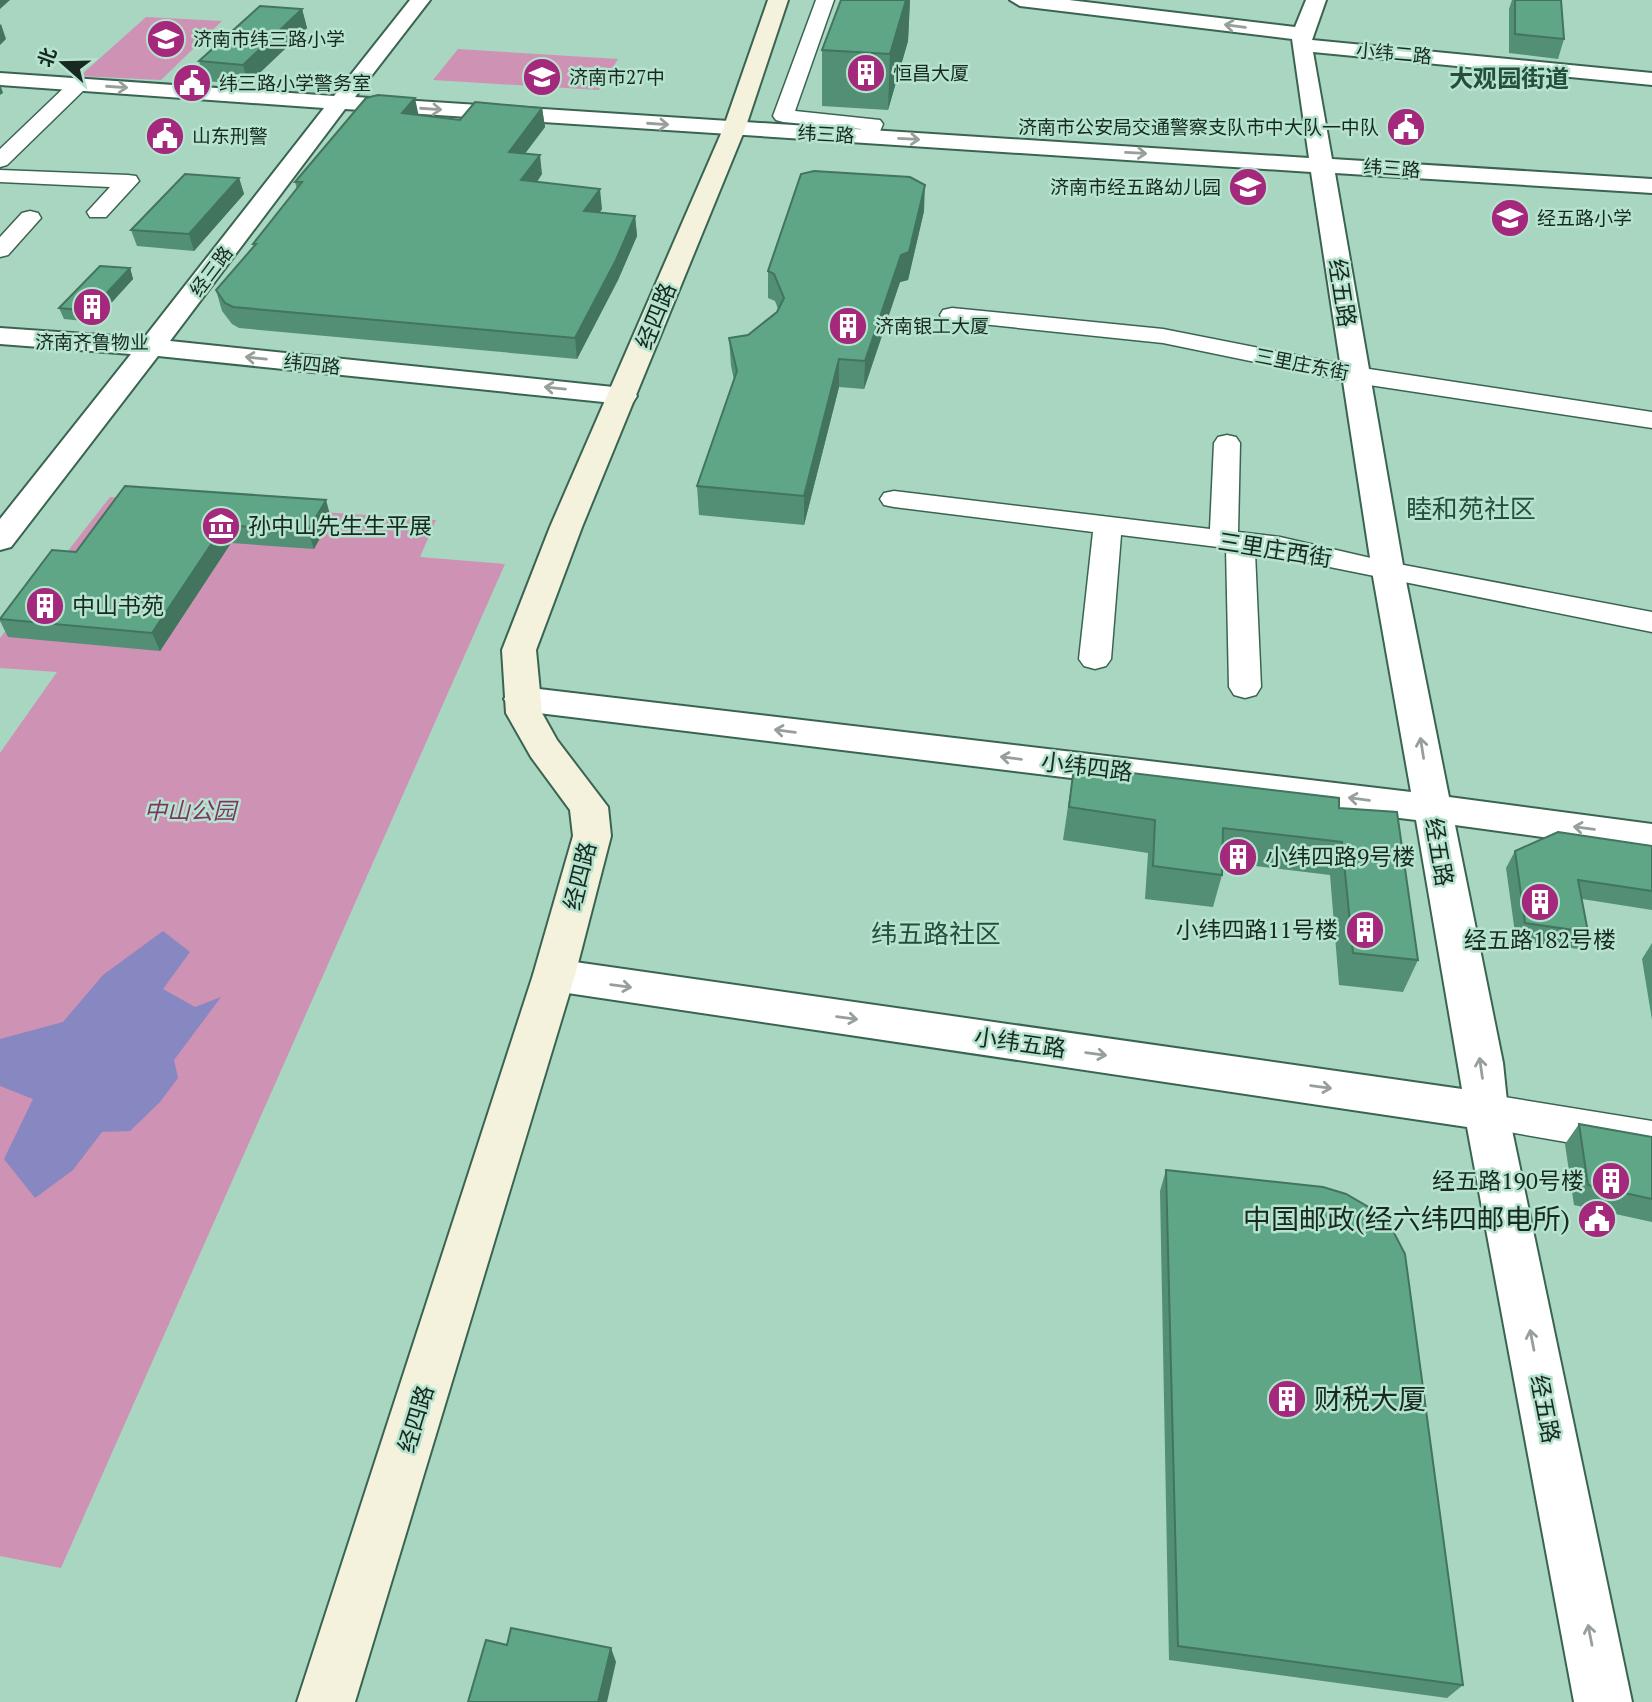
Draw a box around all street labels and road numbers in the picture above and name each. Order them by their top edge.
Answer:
street label: 小纬二路 [1355,37,1433,68]
street label: 纬三路 [797,120,855,147]
street label: 纬三路 [1363,153,1421,182]
street label: 经三路 [183,240,238,301]
street label: 经五路 [1322,256,1363,329]
street label: 经四路 [628,278,683,354]
street label: 三里庄东街 [1253,342,1351,385]
street label: 纬四路 [282,348,342,379]
street label: 三里庄西街 [1216,525,1334,574]
street label: 小纬四路 [1040,746,1135,787]
street label: 经五路 [1418,815,1461,889]
street label: 经四路 [556,839,603,913]
street label: 小纬五路 [972,1021,1068,1064]
street label: 经五路 [1524,1372,1567,1446]
street label: 经四路 [391,1381,440,1456]

